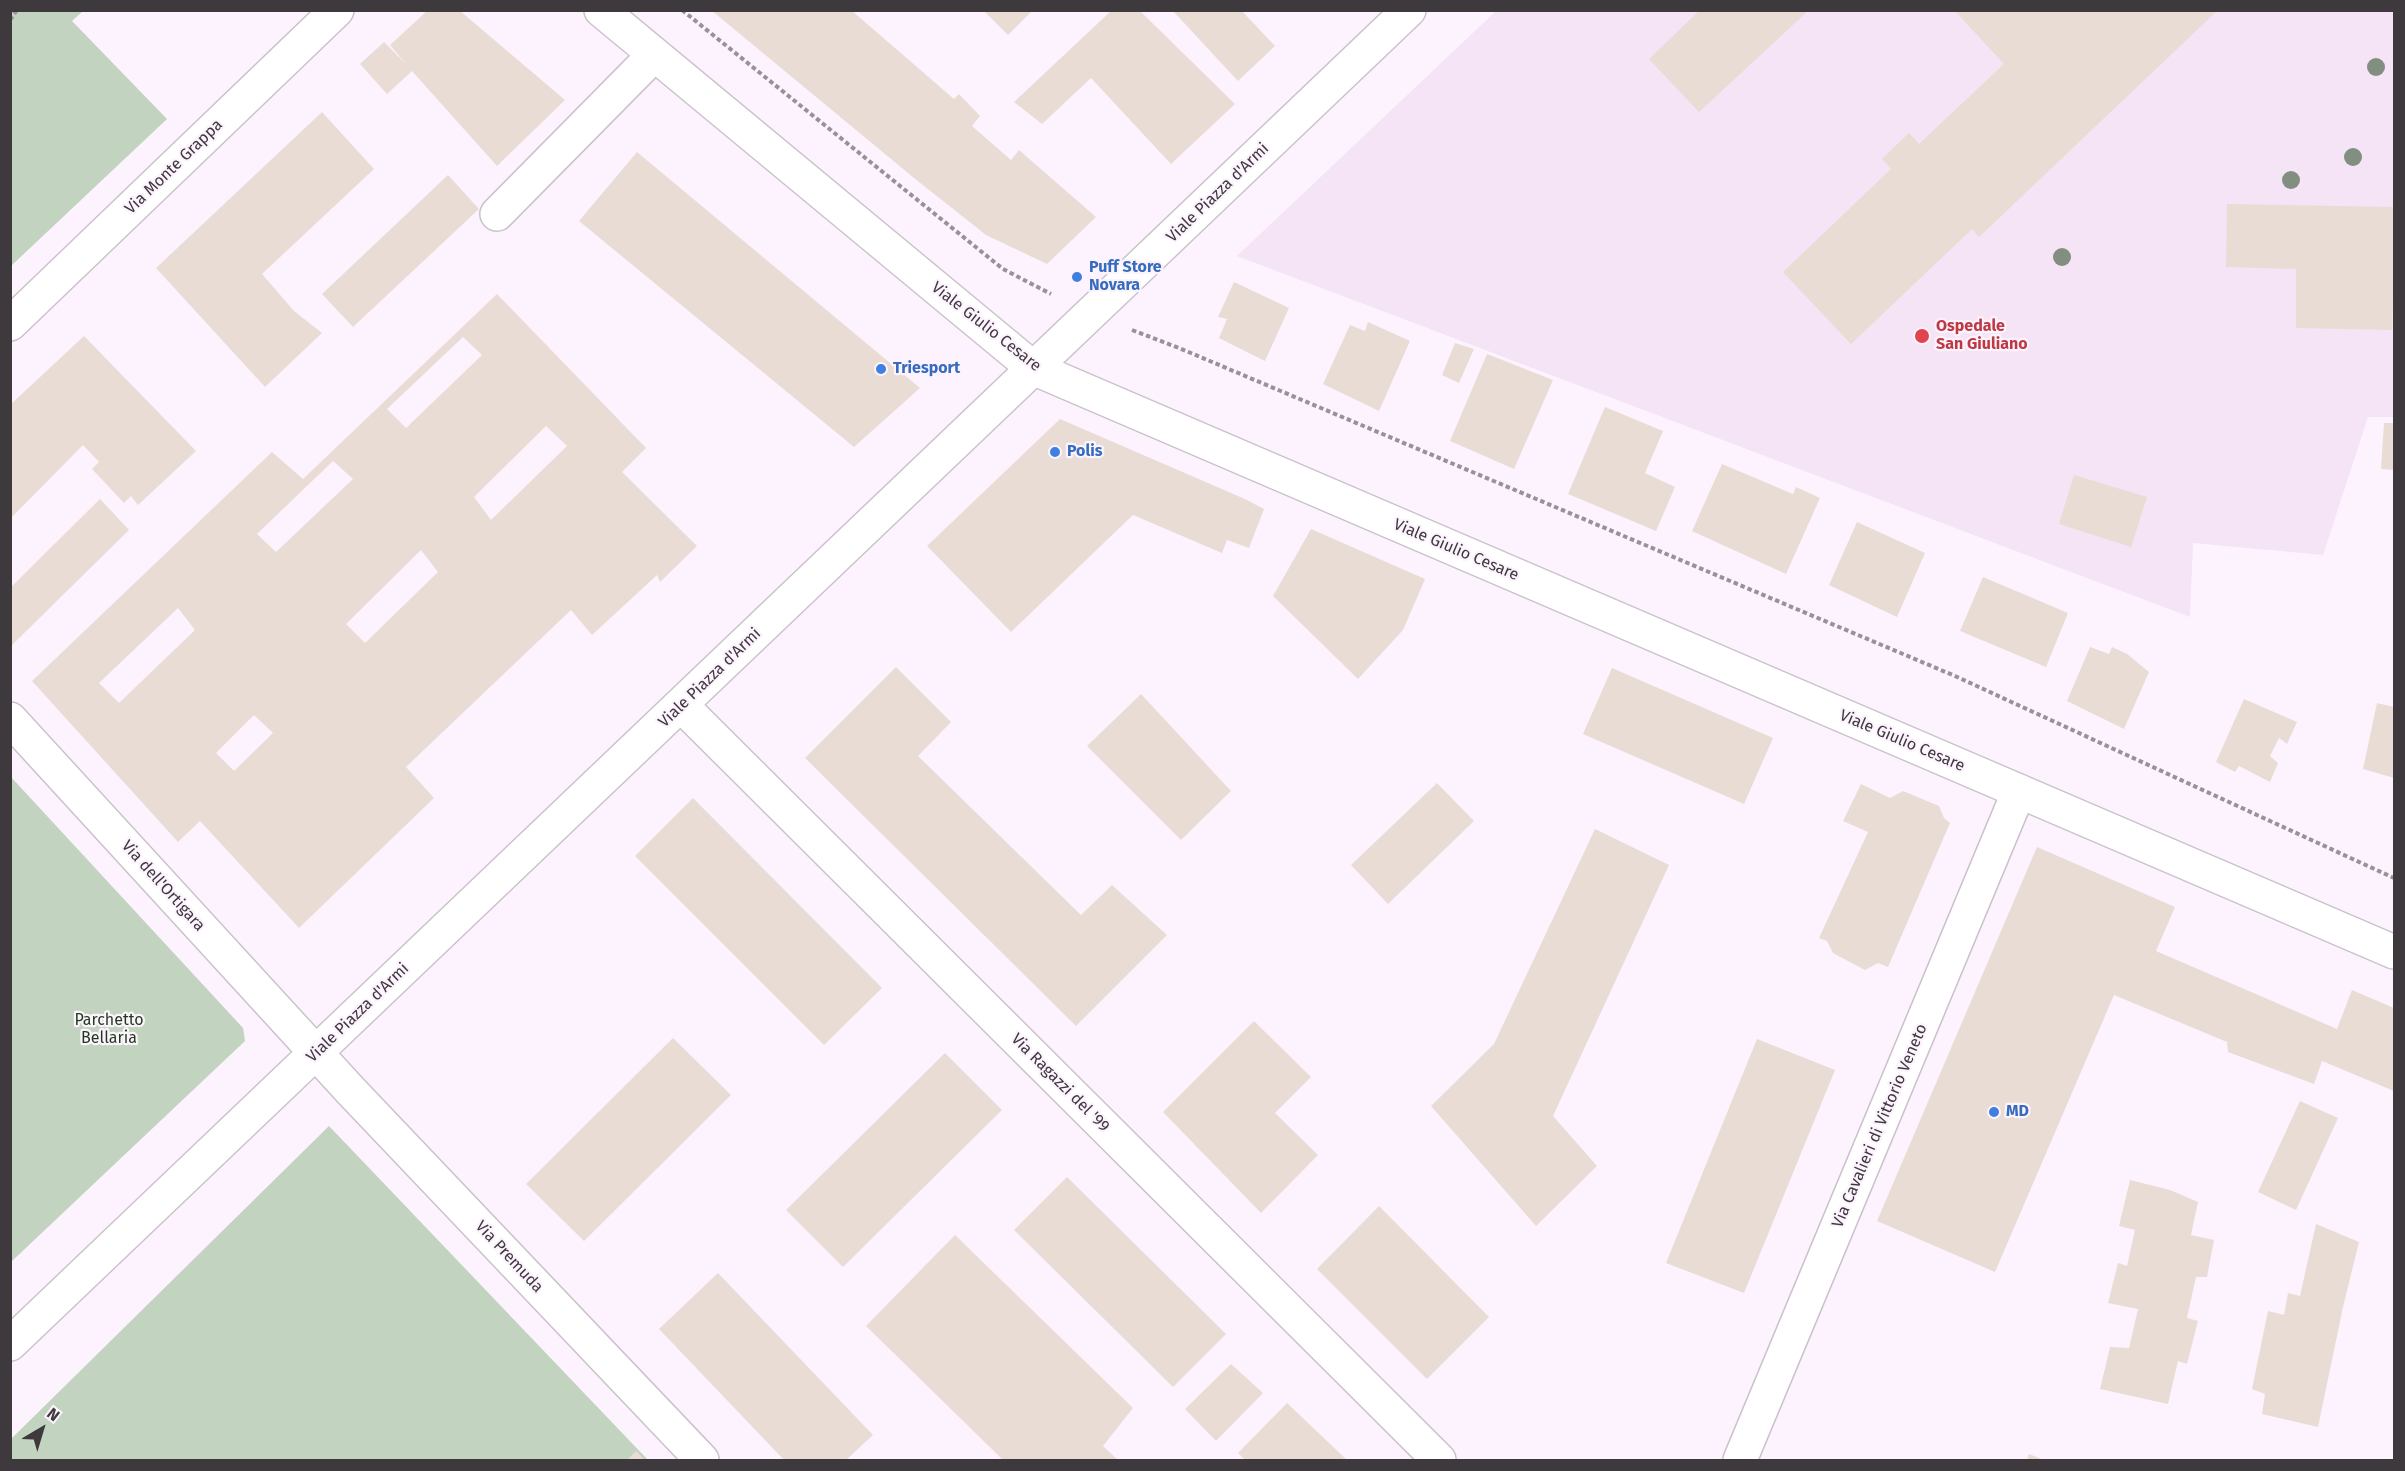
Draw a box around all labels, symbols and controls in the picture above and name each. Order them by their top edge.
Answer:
street label: Via Monte Grappa [121,116,227,218]
street label: Viale Piazza d'Armi [1163,139,1273,247]
place label: Puff Store Novara [1089,258,1162,296]
marker: Puff Store Novara [1070,270,1084,284]
street label: Viale Giulio Cesare [927,278,1045,376]
place label: Ospedale San Giuliano [1936,317,2028,355]
marker: Ospedale San Giuliano [1913,327,1931,345]
place label: Triesport [893,359,960,379]
marker: Triesport [874,362,888,376]
place label: Polis [1067,442,1102,462]
marker: Polis [1048,445,1062,459]
street label: Viale Giulio Cesare [1391,515,1521,585]
street label: Viale Piazza d'Armi [655,624,765,732]
street label: Viale Giulio Cesare [1837,706,1967,776]
street label: Via dell'Ortigara [117,837,209,935]
street label: Viale Piazza d'Armi [303,959,413,1067]
park label: Parchetto Bellaria [74,1011,144,1049]
street label: Via Cavalieri di Vittorio Veneto [1828,1021,1932,1231]
street label: Via Ragazzi del '99 [1007,1030,1113,1136]
place label: MD [2006,1102,2029,1122]
marker: MD [1987,1105,2001,1119]
street label: Via Premuda [471,1217,547,1297]
north arrow [12,1399,72,1459]
text: N [43,1404,63,1425]

